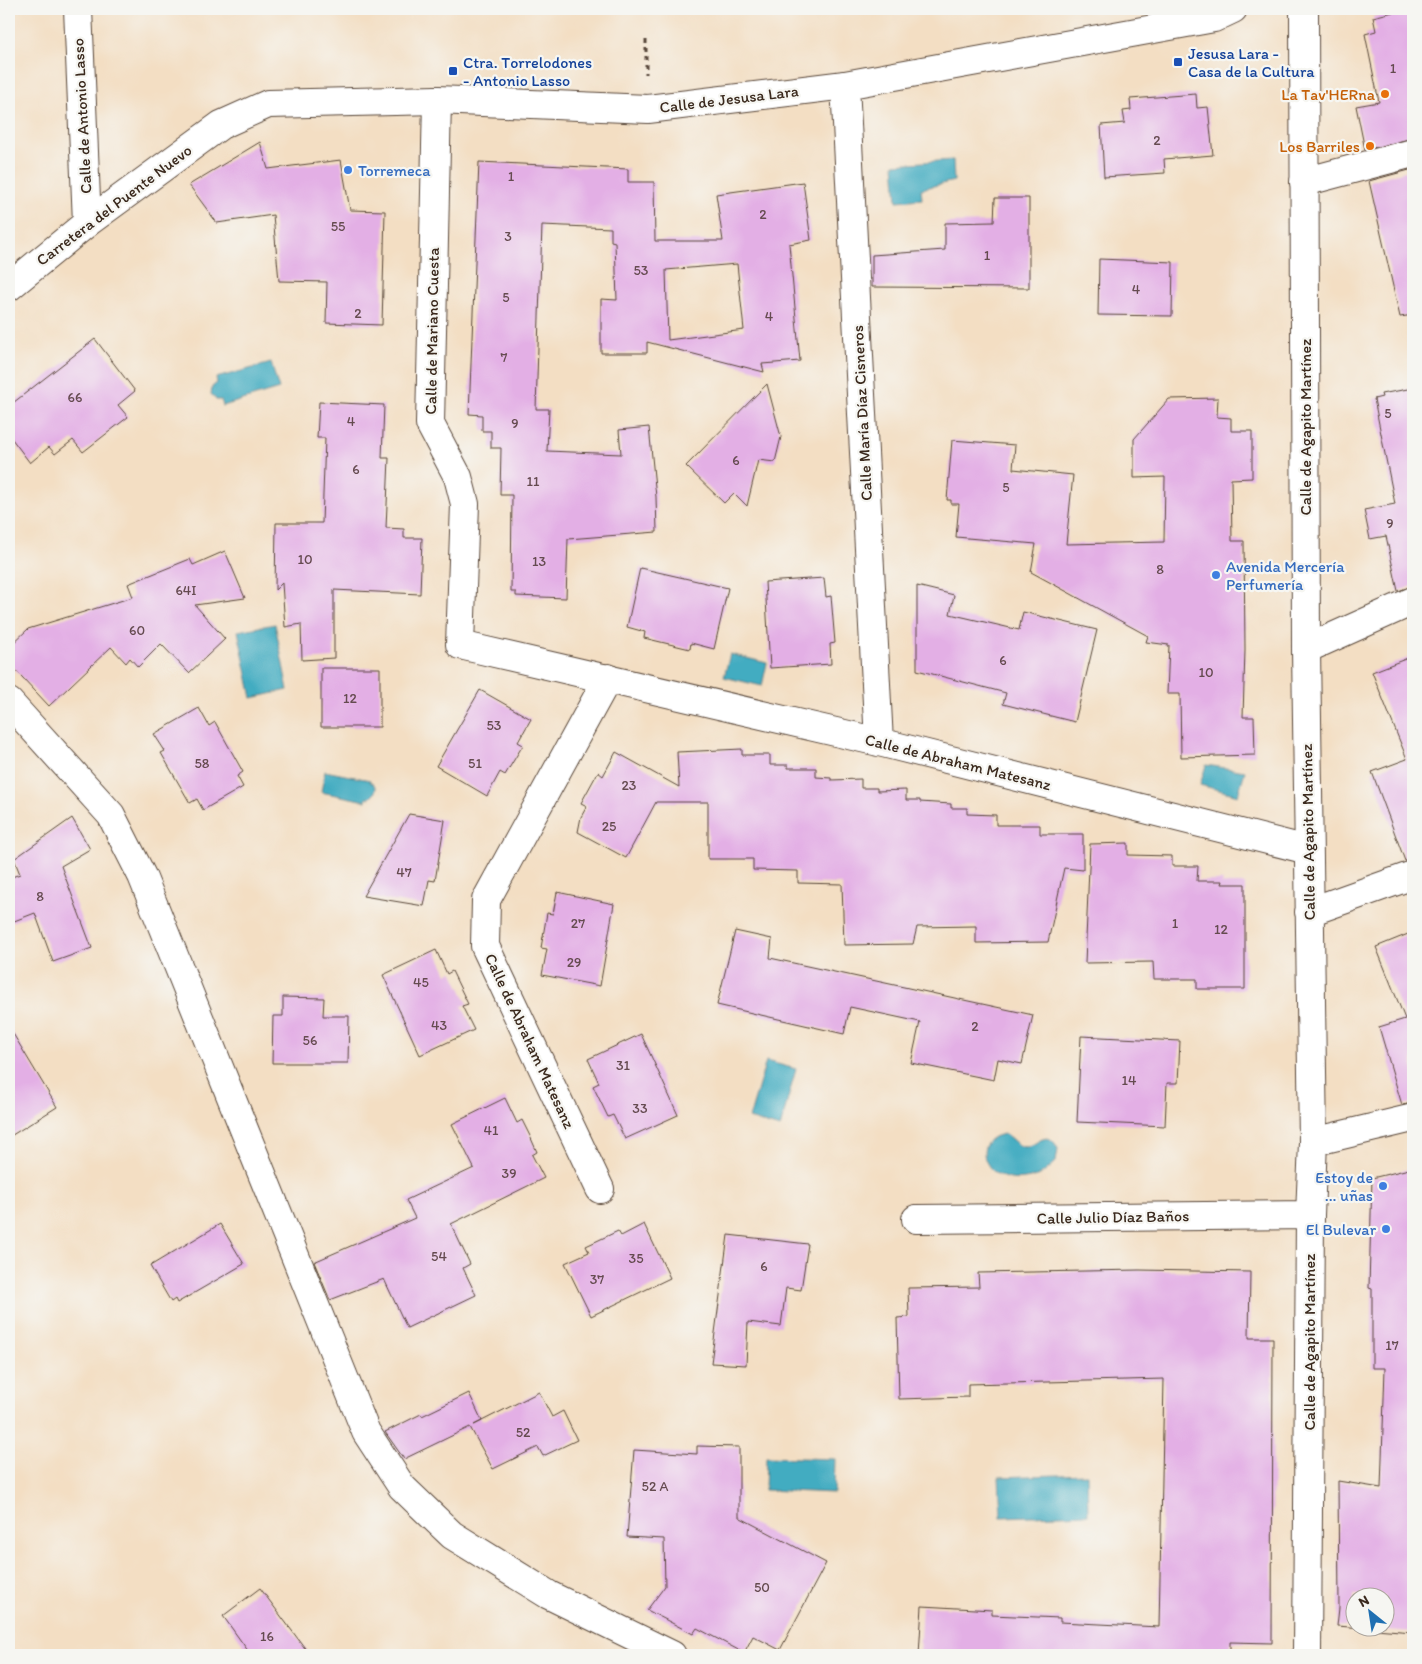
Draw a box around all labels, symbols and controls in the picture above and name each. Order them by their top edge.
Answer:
street label: Calle de Antonio Lasso [68,38,96,194]
place label: Jesusa Lara - Casa de la Cultura [1188,44,1315,81]
place label: Ctra. Torrelodones - Antonio Lasso [463,53,592,90]
marker: Jesusa Lara - Casa de la Cultura [1172,56,1184,68]
house number: 1 [1390,60,1397,77]
marker: Ctra. Torrelodones - Antonio Lasso [447,65,459,77]
street label: Calle de Jesusa Lara [658,81,800,117]
place label: La Tav'HERna [1281,85,1376,104]
marker: La Tav'HERna [1379,88,1391,100]
house number: 2 [1153,132,1161,149]
place label: Los Barriles [1279,137,1360,156]
street label: Carretera del Puente Nuevo [33,140,195,270]
marker: Los Barriles [1364,140,1376,152]
place label: Torremeca [358,161,431,180]
marker: Torremeca [342,164,354,176]
house number: 1 [508,168,515,185]
house number: 2 [759,206,767,223]
house number: 55 [331,218,345,235]
house number: 3 [504,228,512,245]
street label: Calle de Mariano Cuesta [421,247,443,415]
house number: 1 [984,247,991,264]
house number: 53 [634,262,649,279]
house number: 4 [1132,281,1141,298]
house number: 5 [502,289,510,306]
house number: 2 [354,305,362,322]
house number: 4 [765,308,774,325]
street label: Calle María Díaz Cisneros [848,325,876,501]
street label: Calle de Agapito Martínez [1296,338,1315,515]
house number: 7 [501,349,508,366]
house number: 66 [68,389,82,406]
house number: 5 [1384,405,1392,422]
house number: 4 [347,413,356,430]
house number: 9 [511,415,519,432]
house number: 6 [732,452,740,469]
house number: 6 [352,461,360,478]
house number: 11 [527,473,540,490]
house number: 5 [1002,479,1010,496]
house number: 9 [1386,515,1394,532]
house number: 10 [297,551,313,568]
house number: 13 [532,553,546,570]
place label: Avenida Mercería Perfumería [1226,557,1345,594]
house number: 8 [1156,561,1164,578]
marker: Avenida Mercería Perfumería [1210,569,1222,581]
house number: 64I [175,582,197,599]
house number: 60 [129,622,145,639]
house number: 6 [999,652,1007,669]
house number: 10 [1198,664,1214,681]
house number: 12 [343,690,358,707]
house number: 53 [487,717,502,734]
street label: Calle de Abraham Matesanz [863,730,1054,795]
street label: Calle de Agapito Martínez [1297,743,1319,921]
house number: 58 [194,755,210,772]
house number: 51 [468,755,482,772]
house number: 23 [622,777,637,794]
house number: 25 [602,818,616,835]
house number: 47 [396,864,412,881]
house number: 8 [36,888,44,905]
house number: 27 [571,915,585,932]
house number: 1 [1172,915,1179,932]
house number: 12 [1214,921,1229,938]
street label: Calle de Abraham Matesanz [481,950,579,1132]
house number: 29 [567,954,581,971]
house number: 45 [413,974,429,991]
house number: 43 [431,1017,447,1034]
house number: 2 [971,1018,979,1035]
house number: 56 [303,1032,317,1049]
house number: 31 [616,1057,631,1074]
house number: 14 [1122,1072,1137,1089]
house number: 33 [632,1100,648,1117]
house number: 41 [484,1122,499,1139]
house number: 39 [502,1165,516,1182]
place label: Estoy de ... uñas [1315,1168,1373,1205]
marker: Estoy de ... uñas [1377,1180,1389,1192]
street label: Calle Julio Díaz Baños [1037,1206,1189,1228]
place label: El Bulevar [1306,1220,1377,1239]
marker: El Bulevar [1380,1223,1392,1235]
house number: 54 [431,1248,447,1265]
house number: 35 [629,1250,643,1267]
street label: Calle de Agapito Martínez [1300,1253,1319,1430]
house number: 6 [760,1258,768,1275]
house number: 37 [590,1271,604,1288]
house number: 17 [1385,1337,1399,1354]
house number: 52 [516,1424,531,1441]
house number: 52 A [642,1478,668,1495]
house number: 50 [754,1579,770,1596]
north arrow [1344,1586,1394,1636]
text: N [1355,1591,1372,1611]
house number: 16 [260,1628,274,1645]

